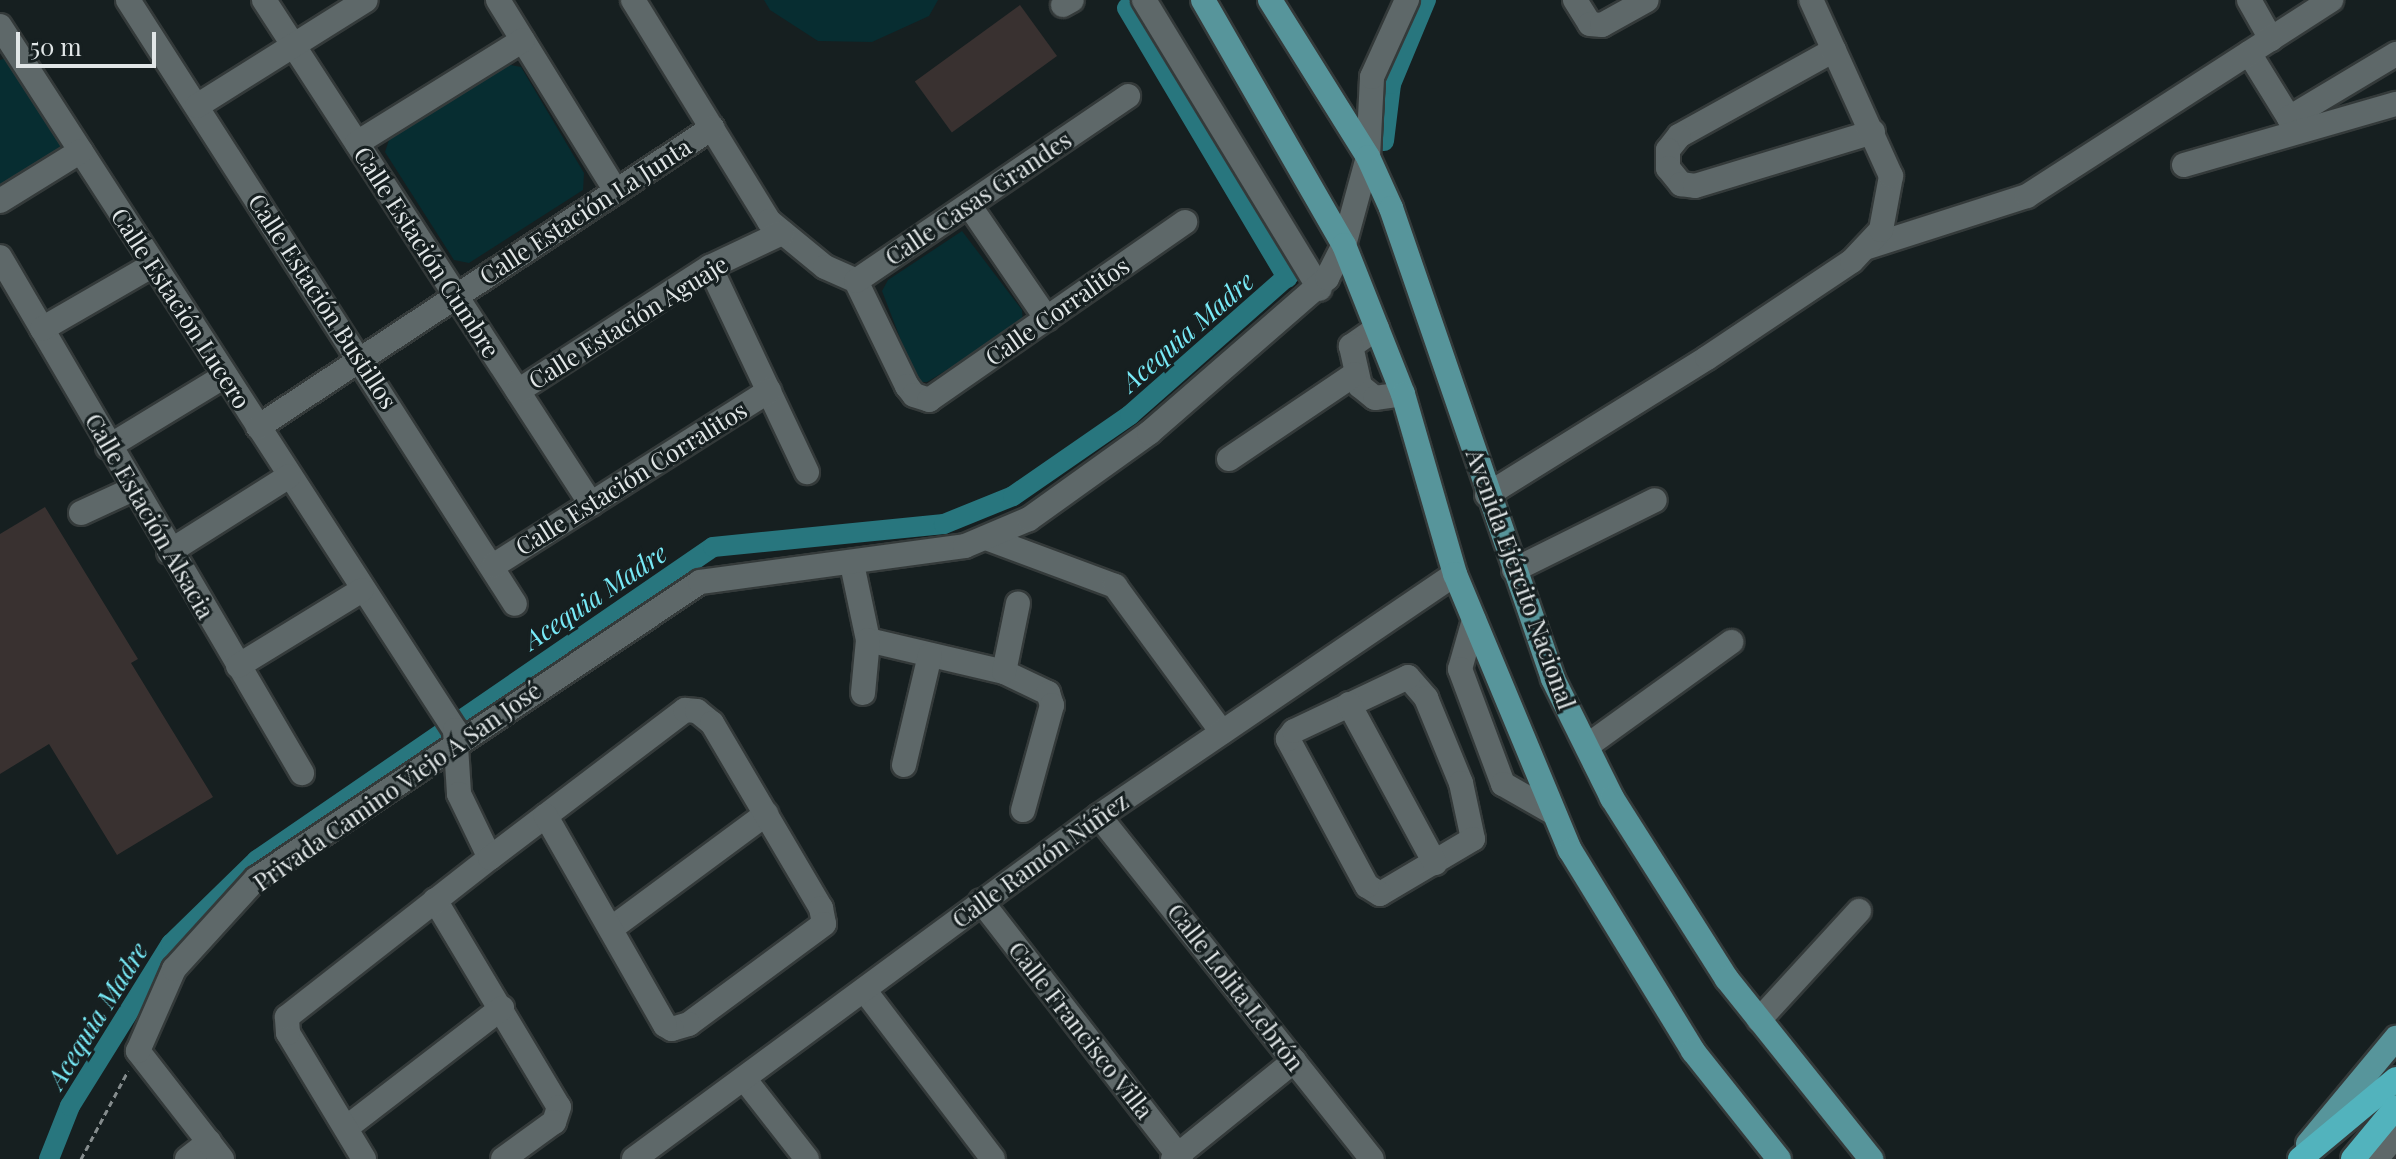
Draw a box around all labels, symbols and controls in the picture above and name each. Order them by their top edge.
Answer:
scale bar [20,16,160,66]
text: 50 m [30,30,82,62]
street label: Calle Casas Grandes [879,125,1077,271]
street label: Calle Estación La Junta [474,132,696,290]
street label: Calle Estación Cumbre [348,141,506,363]
street label: Calle Estación Bustillos [243,188,403,414]
street label: Calle Estación Lucero [105,202,257,414]
street label: Calle Estación Aguaje [523,249,733,395]
street label: Calle Corralitos [979,251,1135,371]
water label: Acequia Madre [1114,265,1260,397]
street label: Calle Estación Corralitos [510,395,752,561]
street label: Calle Estación Alsacia [79,408,221,624]
street label: Avenida Ejército Nacional [1460,445,1582,713]
water label: Acequia Madre [517,537,673,655]
street label: Privada Camino Viejo A San José [247,675,547,897]
street label: Calle Ramón Núñez [946,786,1134,934]
street label: Calle Lolita Lebrón [1162,897,1310,1077]
street label: Calle Francisco Villa [1003,935,1159,1125]
water label: Acequia Madre [40,936,154,1094]

